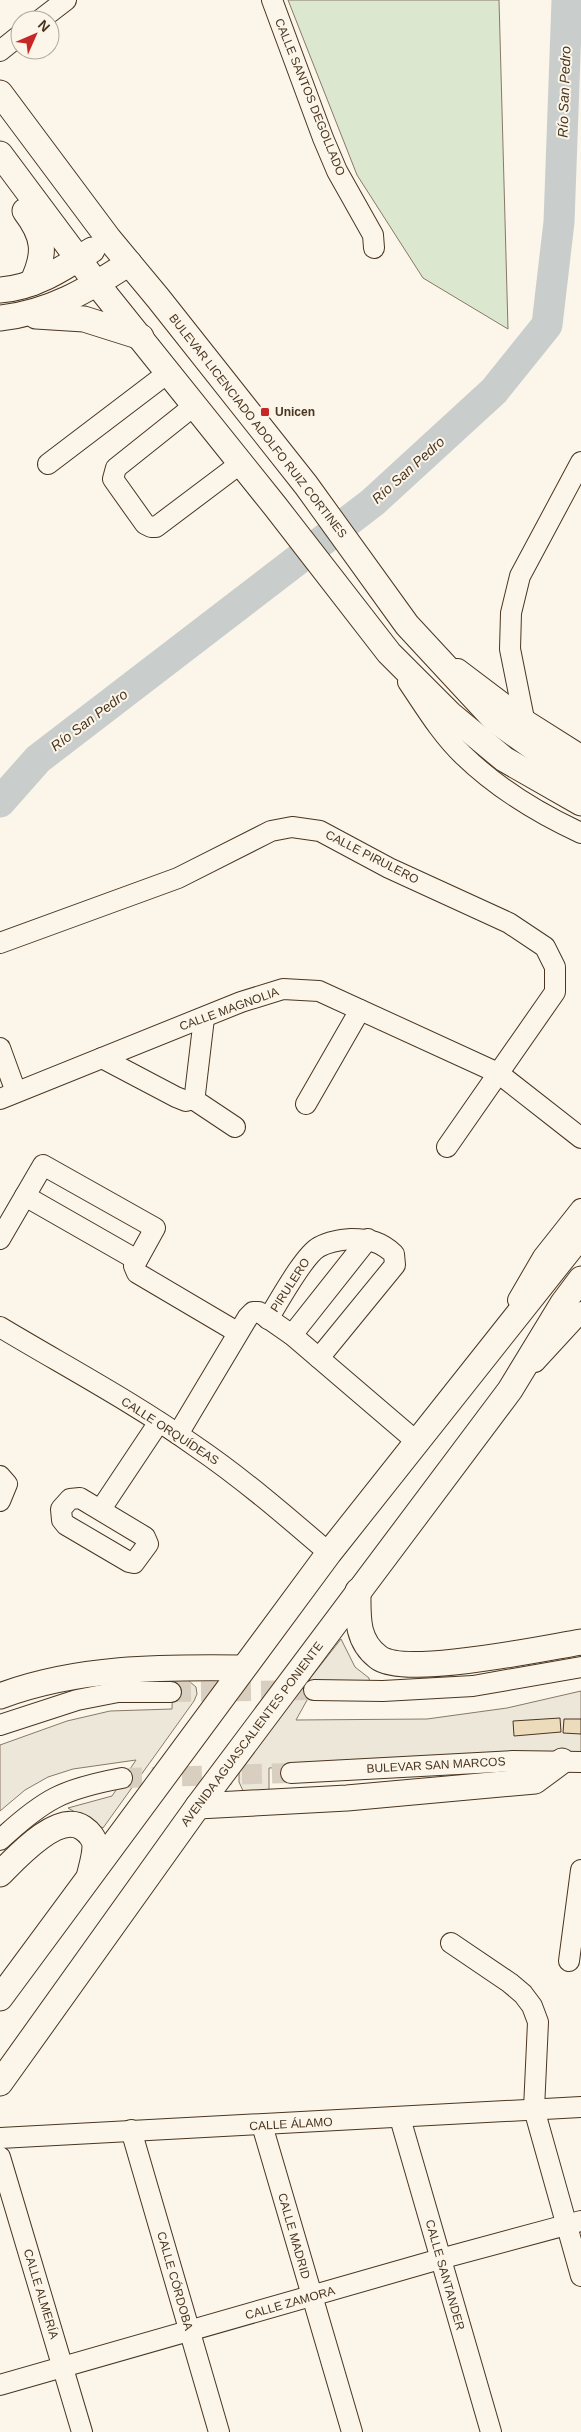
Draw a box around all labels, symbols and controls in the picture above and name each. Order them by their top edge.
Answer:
north arrow [10,10,60,60]
street label: CALLE SANTOS DEGOLLADO [272,16,348,178]
text: N [35,17,53,35]
water label: Río San Pedro [554,46,574,138]
street label: BULEVAR LICENCIADO ADOLFO RUIZ CORTINES [166,311,350,541]
place label: Unicen [275,405,315,419]
marker: Unicen [259,406,271,418]
water label: Río San Pedro [369,433,448,507]
water label: Río San Pedro [48,686,131,754]
street label: CALLE PIRULERO [323,827,421,887]
street label: CALLE MAGNOLIA [177,985,281,1033]
street label: PIRULERO [267,1255,313,1315]
street label: CALLE ORQUÍDEAS [119,1393,222,1468]
street label: AVENIDA AGUASCALIENTES PONIENTE [178,1639,326,1829]
street label: BULEVAR SAN MARCOS [366,1754,506,1776]
street label: CALLE ÁLAMO [249,2114,333,2133]
street label: CALLE MADRID [275,2191,313,2281]
street label: CALLE SANTANDER [422,2218,468,2332]
street label: CALLE CÓRDOBA [154,2230,197,2332]
street label: CALLE ALMERÍA [21,2247,62,2341]
street label: CALLE ZAMORA [244,2283,336,2323]

